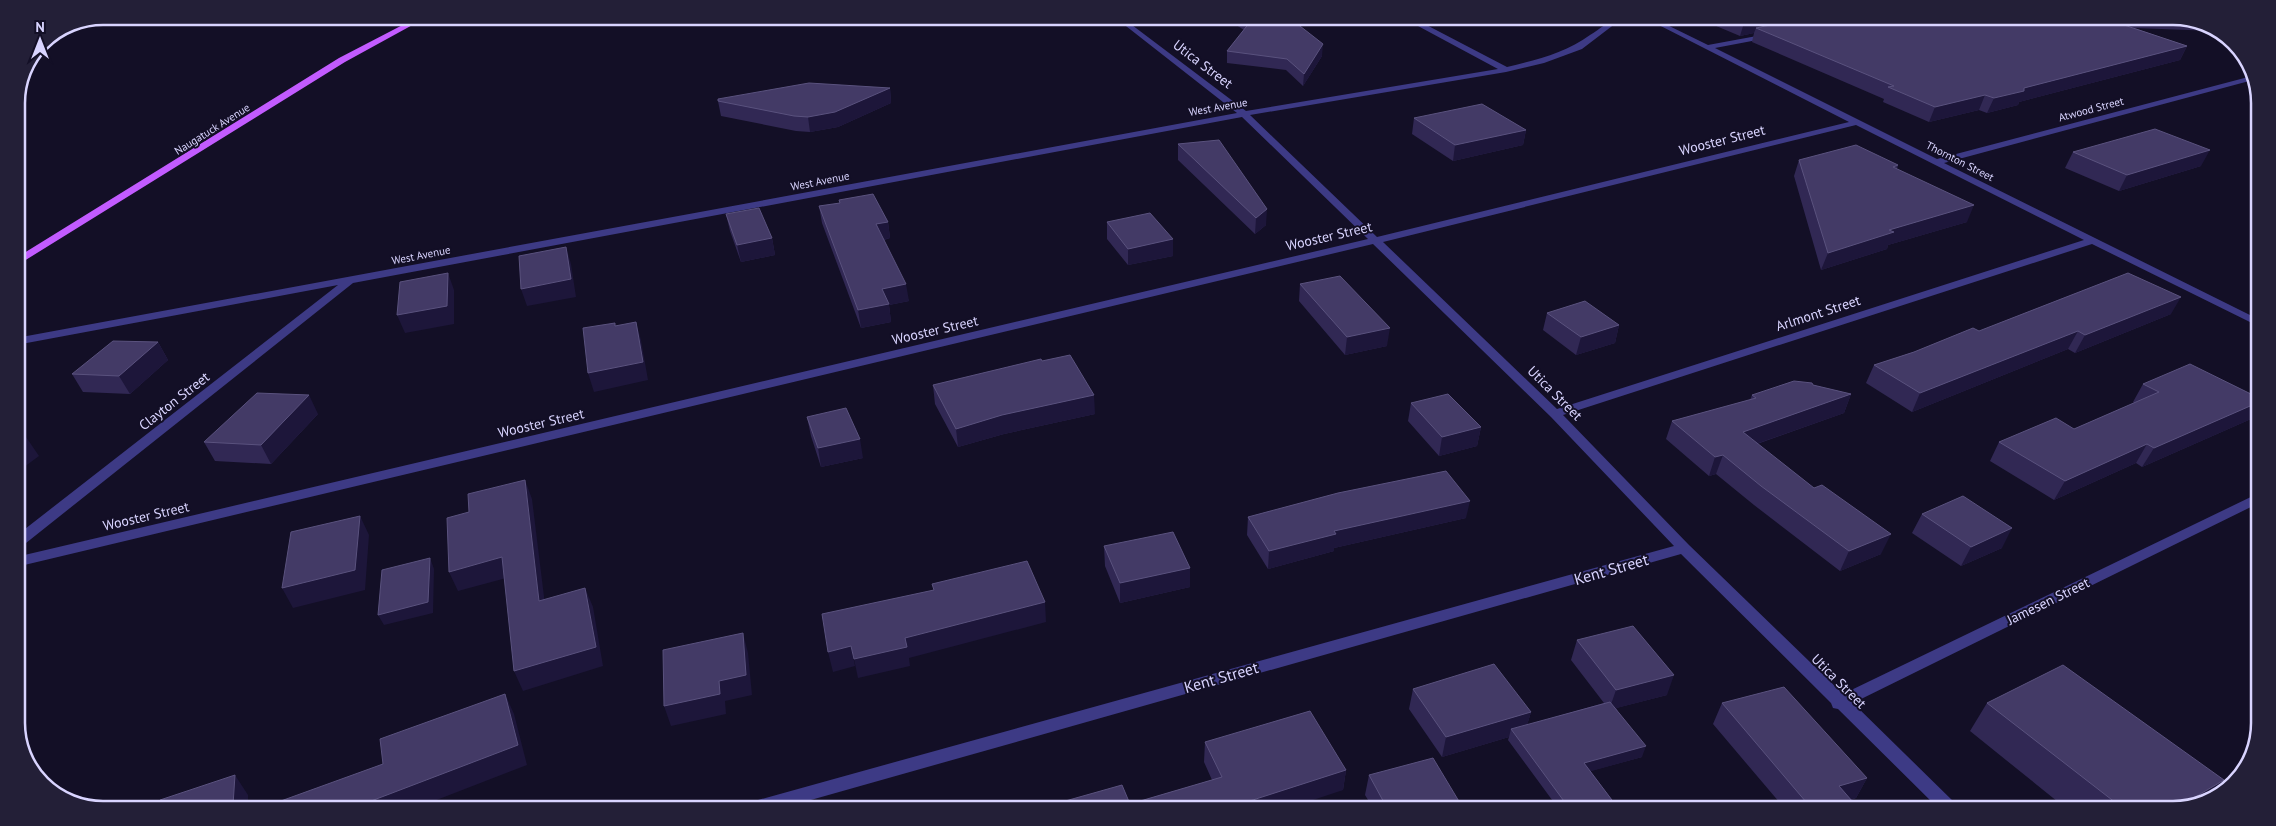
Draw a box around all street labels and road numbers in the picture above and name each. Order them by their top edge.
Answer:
street label: Utica Street [1169,36,1237,93]
street label: Atwood Street [2057,94,2125,124]
street label: West Avenue [1187,95,1249,119]
street label: Naugatuck Avenue [172,100,253,158]
street label: Wooster Street [1677,121,1767,159]
street label: Thornton Street [1924,138,1997,184]
street label: West Avenue [789,168,851,194]
street label: Wooster Street [1284,217,1374,255]
street label: West Avenue [390,242,452,268]
street label: Arlmont Street [1773,291,1863,335]
street label: Wooster Street [890,311,980,349]
street label: Utica Street [1524,362,1586,424]
street label: Clayton Street [135,368,213,434]
street label: Wooster Street [496,404,586,442]
street label: Wooster Street [101,497,191,535]
street label: Kent Street [1572,549,1651,589]
street label: Jamesen Street [2003,573,2092,629]
street label: Utica Street [1808,650,1870,712]
street label: Kent Street [1182,657,1261,697]

